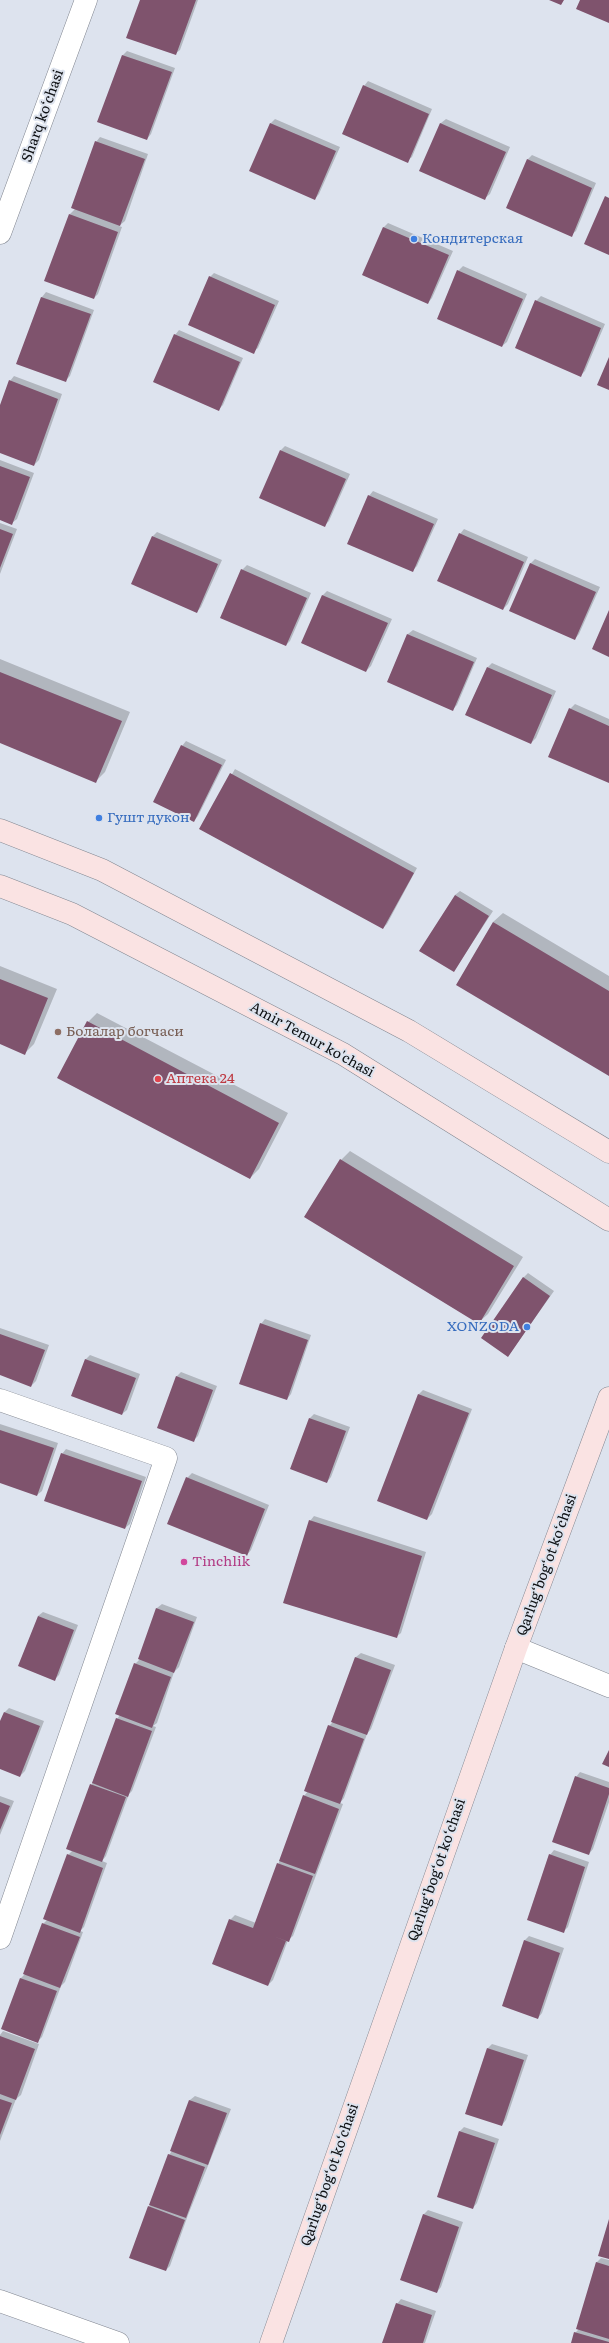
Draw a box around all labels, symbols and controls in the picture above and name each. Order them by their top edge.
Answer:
street label: Sharq ko‘chasi [18,67,68,165]
place label: Кондитерская [422,231,523,247]
marker: Кондитерская [409,234,419,244]
place label: Гушт дукон [107,810,190,826]
marker: Гушт дукон [94,813,104,823]
street label: Amir Temur ko'chasi [247,999,377,1081]
place label: Болалар богчаси [66,1024,184,1040]
marker: Болалар богчаси [53,1027,63,1037]
place label: Аптека 24 [166,1071,235,1087]
marker: Аптека 24 [153,1074,163,1084]
place label: XONZODA [447,1319,519,1335]
marker: XONZODA [522,1322,532,1332]
street label: Qarlug‘bog‘ot ko‘chasi [514,1492,580,1638]
place label: Tinchlik [192,1554,250,1570]
marker: Tinchlik [179,1557,189,1567]
street label: Qarlug‘bog‘ot ko‘chasi [405,1797,469,1943]
street label: Qarlug‘bog‘ot ko‘chasi [298,2102,362,2248]

